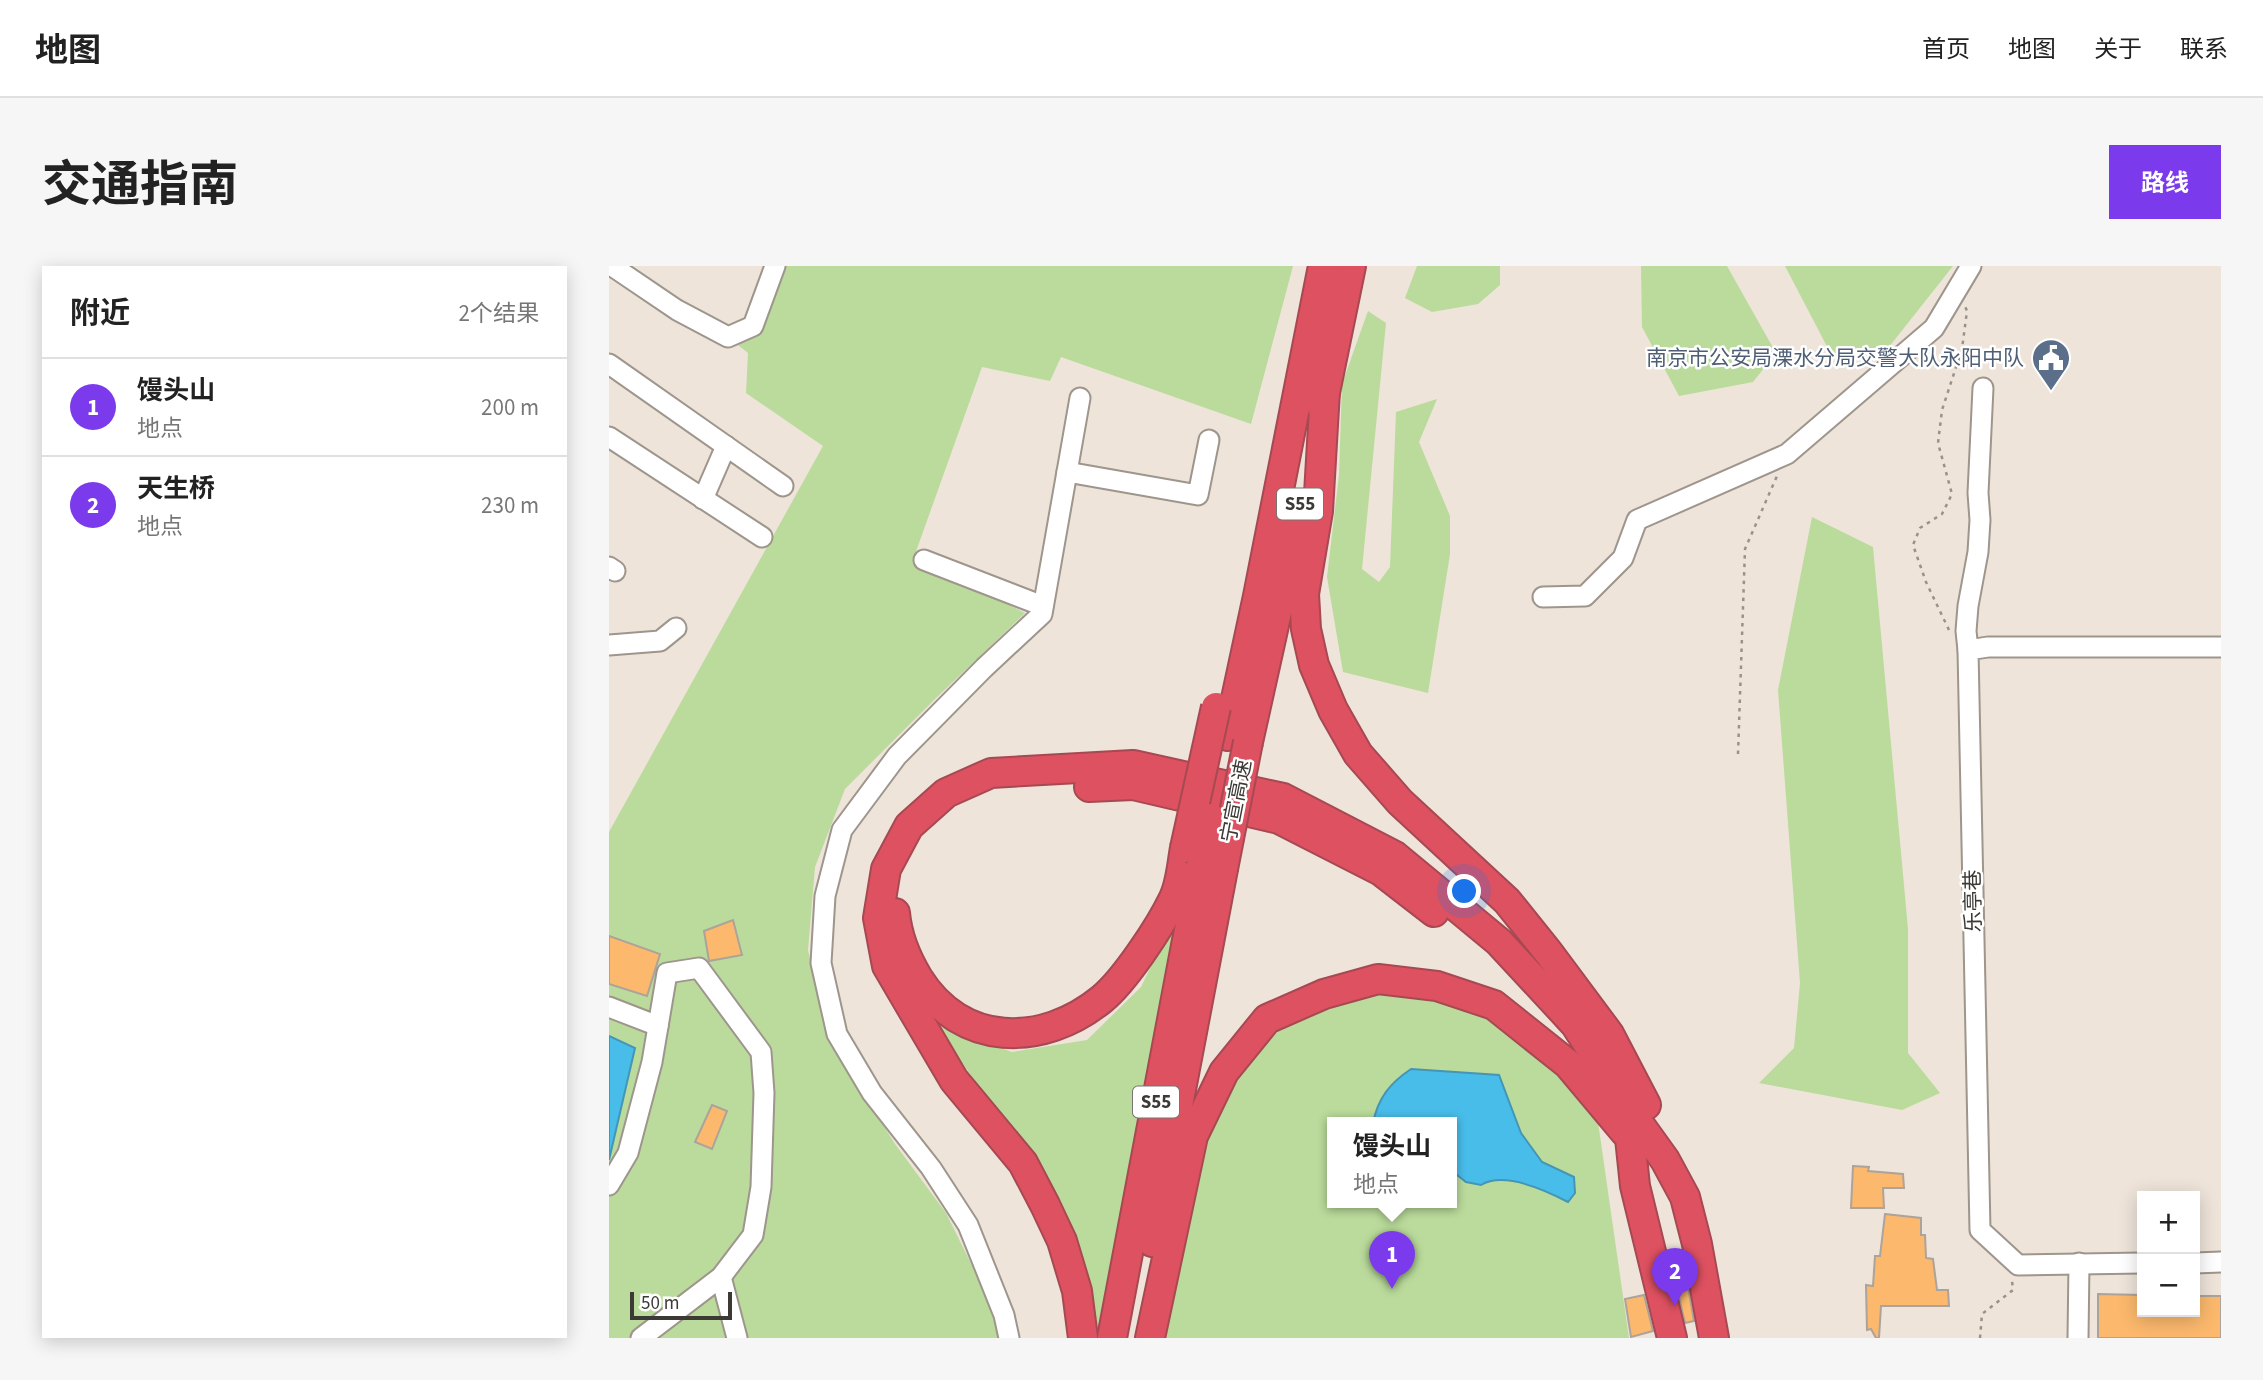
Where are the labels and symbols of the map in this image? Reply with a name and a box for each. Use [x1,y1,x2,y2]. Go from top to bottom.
public building icon: 南京市公安局溧水分局交警大队永阳中队 [2030,337,2072,392]
place label: 南京市公安局溧水分局交警大队永阳中队 [1646,343,2024,373]
road number: S55 [1277,488,1323,520]
street label: 宁宣高速 [1213,757,1259,845]
street label: 乐亭巷 [1957,869,1989,933]
your location [1447,874,1481,908]
road number: S55 [1133,1086,1179,1118]
pin: 1 [1369,1231,1415,1289]
pin: 2 [1652,1248,1698,1306]
scale bar [630,1289,731,1321]

